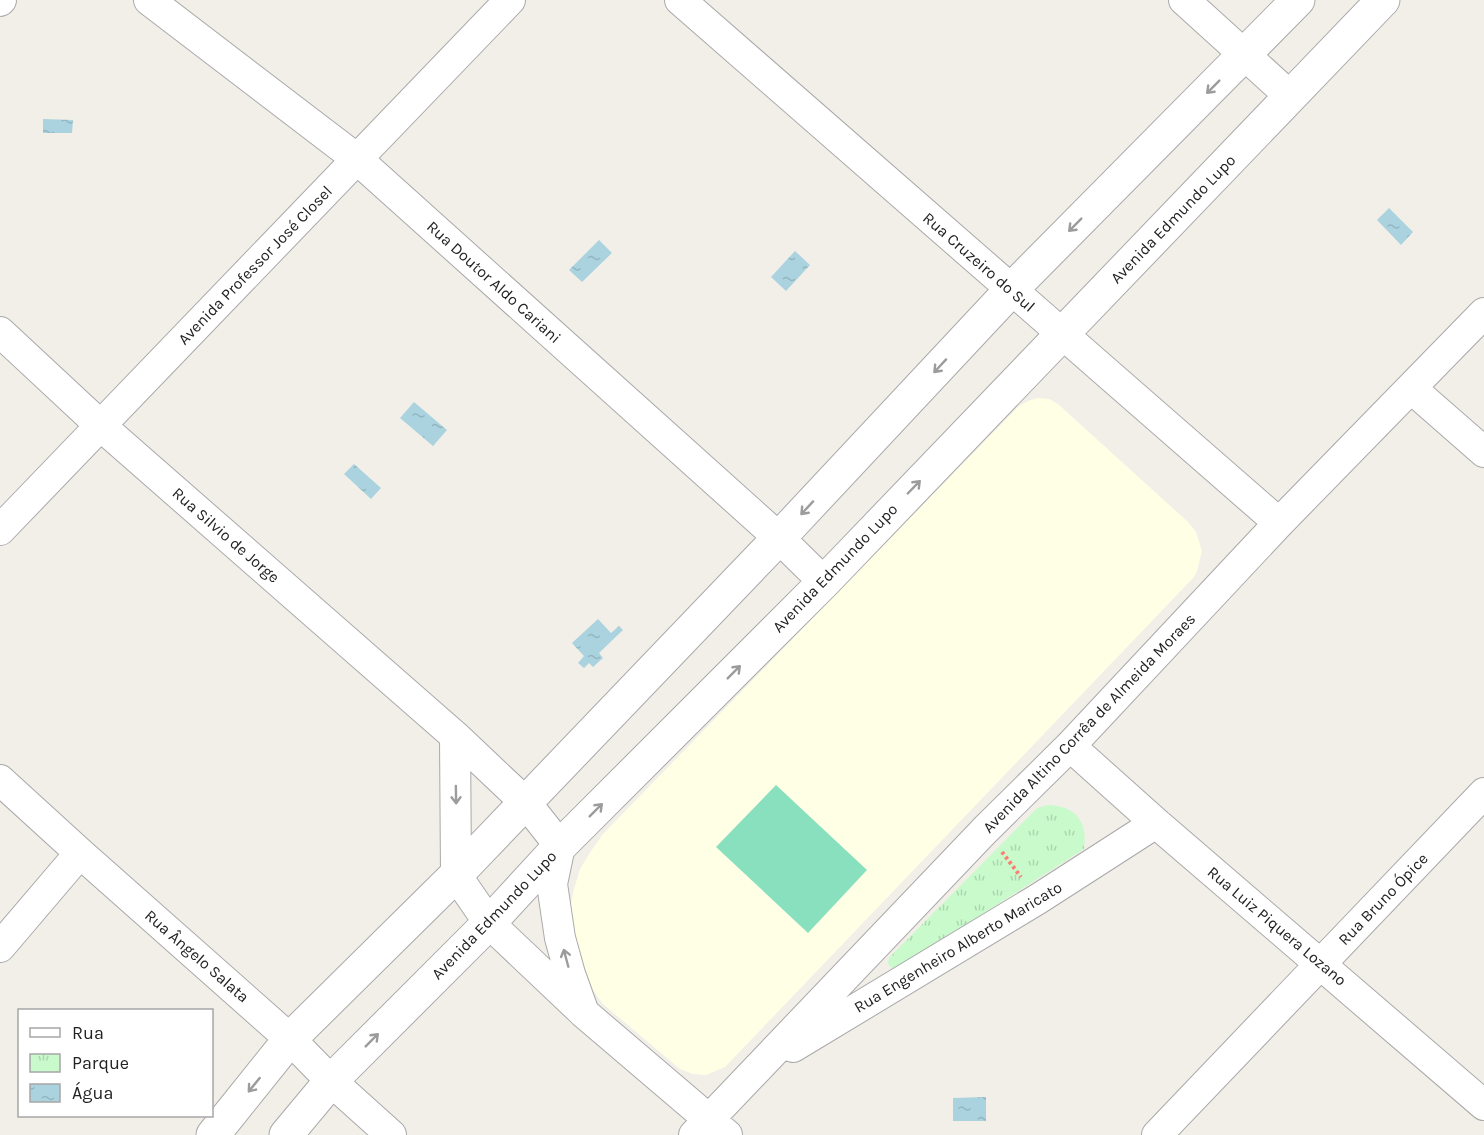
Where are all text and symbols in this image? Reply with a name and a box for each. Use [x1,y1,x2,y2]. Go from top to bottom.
one-way arrow [1205,79,1220,94]
street label: Avenida Edmundo Lupo [1107,151,1239,287]
street label: Avenida Professor José Closel [174,182,336,348]
street label: Rua Cruzeiro do Sul [919,208,1039,316]
street label: Rua Doutor Aldo Cariani [423,217,565,347]
one-way arrow [1068,218,1083,233]
one-way arrow [933,358,947,373]
one-way arrow [907,480,921,495]
street label: Rua Silvio de Jorge [169,483,283,587]
street label: Avenida Edmundo Lupo [769,500,901,636]
one-way arrow [800,501,814,516]
street label: Avenida Altino Corrêa de Almeida Moraes [979,609,1199,837]
one-way arrow [726,664,741,679]
one-way arrow [450,784,461,804]
one-way arrow [589,803,604,818]
street label: Avenida Edmundo Lupo [428,847,560,983]
street label: Rua Bruno Ópice [1334,849,1432,949]
street label: Rua Luiz Piquera Lozano [1204,862,1350,990]
street label: Rua Engenheiro Alberto Maricato [851,877,1065,1017]
street label: Rua Ângelo Salata [141,906,253,1006]
one-way arrow [559,949,571,968]
legend [18,1009,213,1117]
text: Rua [72,1022,104,1044]
one-way arrow [365,1032,379,1047]
text: Parque [72,1052,129,1074]
one-way arrow [247,1076,260,1092]
text: Água [72,1081,113,1104]

